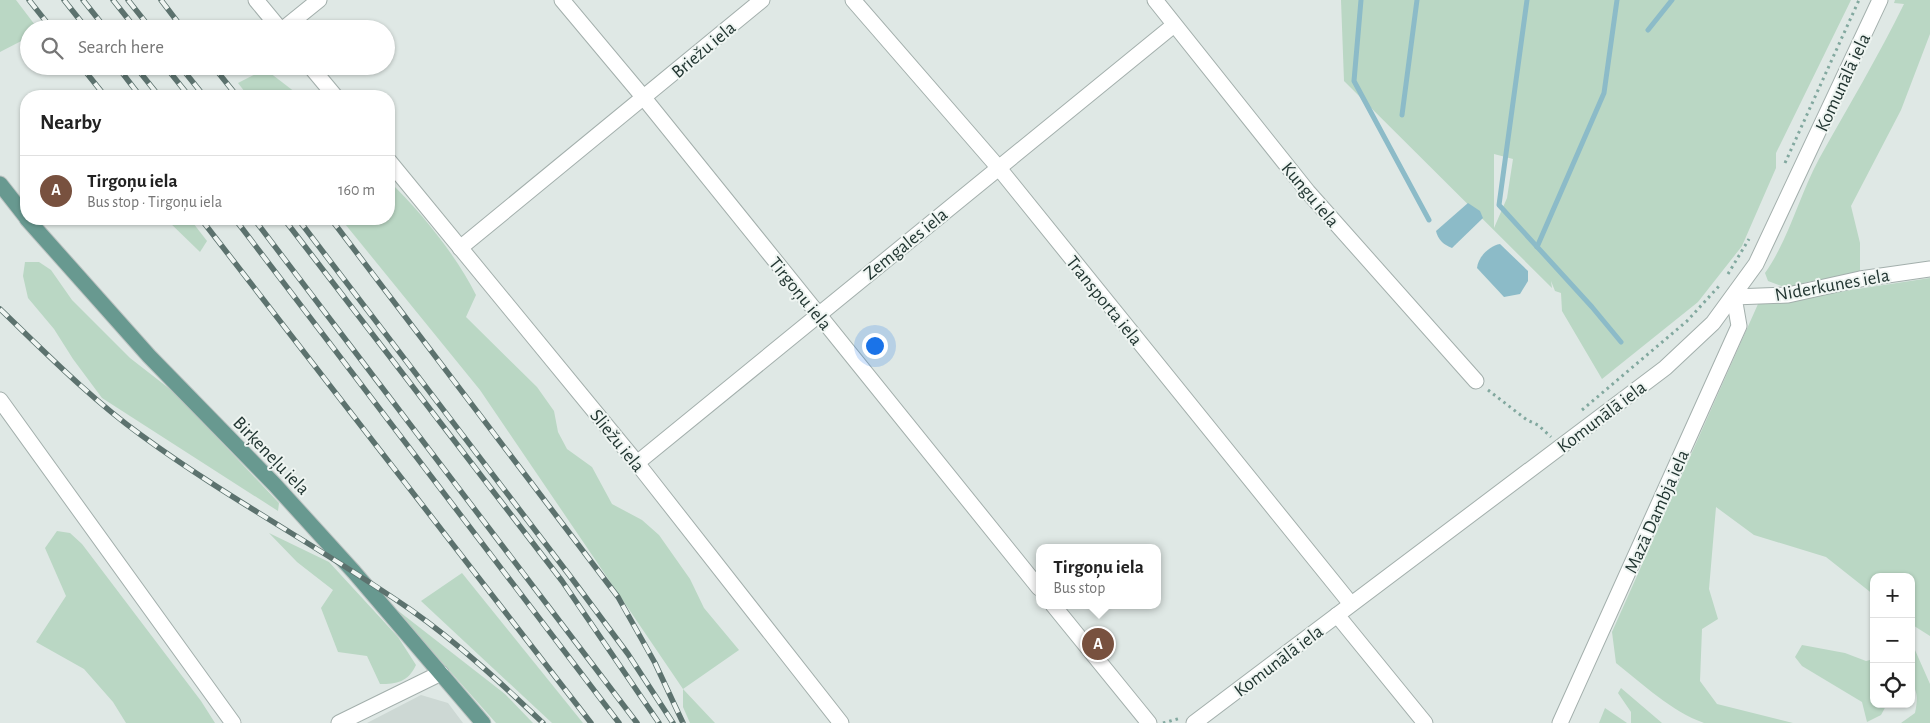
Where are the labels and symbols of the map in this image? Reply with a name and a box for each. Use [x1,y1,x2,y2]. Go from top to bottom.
street label: Briežu iela [668,18,740,82]
street label: Komunālā iela [1812,30,1874,135]
street label: Kungu iela [1277,159,1342,231]
street label: Zemgales iela [860,205,952,284]
street label: Transporta iela [1062,253,1146,350]
street label: Tirgoņu iela [764,254,835,335]
street label: Niderkunes iela [1773,266,1891,305]
your location [862,333,888,359]
street label: Komunālā iela [1554,378,1650,457]
street label: Sliežu iela [586,406,648,476]
street label: Birķeneļu iela [228,413,313,500]
street label: Mazā Dambja iela [1622,447,1693,576]
street label: Komunālā iela [1231,622,1327,701]
pin: A [1082,625,1114,663]

